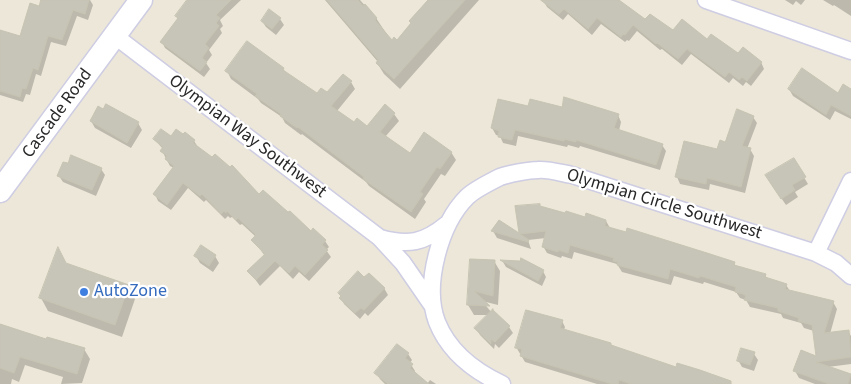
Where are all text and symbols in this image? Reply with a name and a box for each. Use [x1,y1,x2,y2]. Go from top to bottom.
street label: Cascade Road [18,65,98,163]
street label: Olympian Way Southwest [164,71,330,203]
street label: Olympian Circle Southwest [564,165,764,245]
place label: AutoZone [94,281,167,303]
marker: AutoZone [78,286,90,298]

